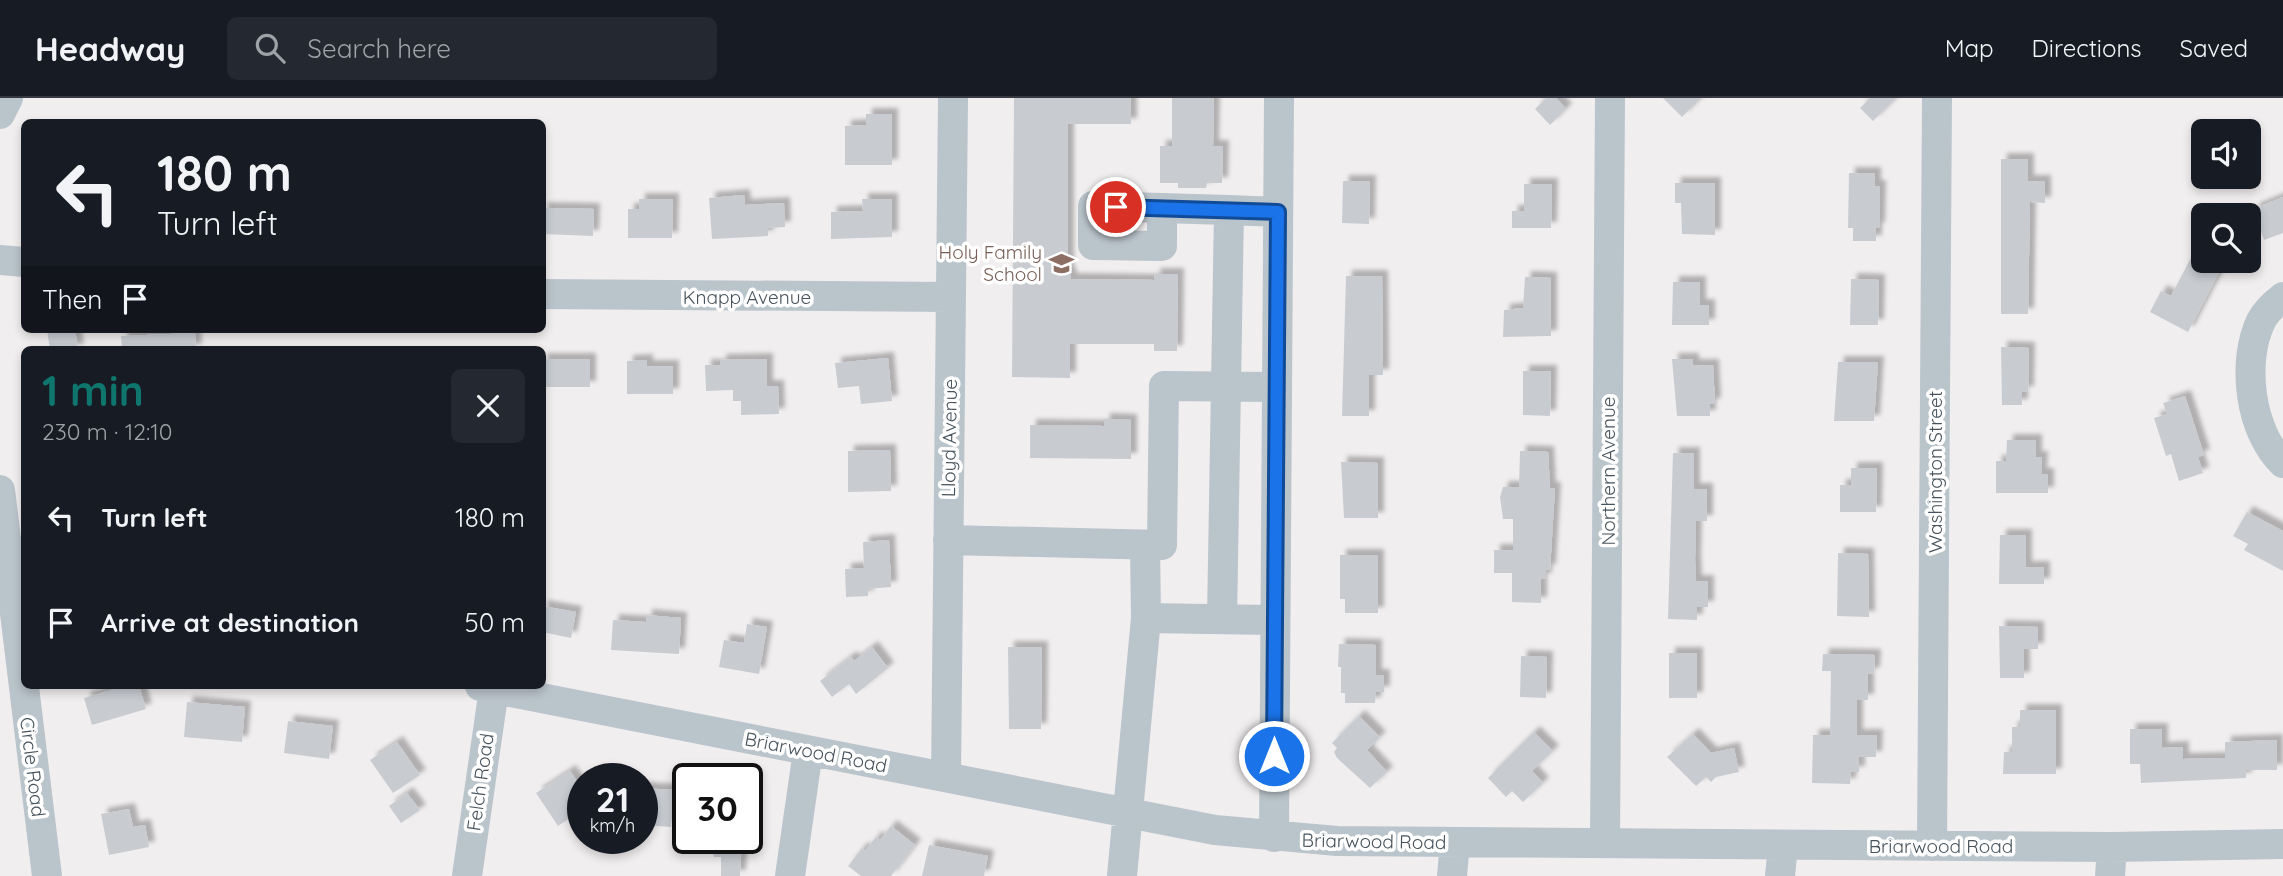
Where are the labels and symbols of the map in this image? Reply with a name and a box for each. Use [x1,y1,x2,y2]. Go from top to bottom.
pin [1086,177,1146,237]
place label: Holy Family School [939,240,1042,286]
school or university icon: Holy Family School [1048,249,1076,277]
street label: Knapp Avenue [683,285,811,309]
street label: Lloyd Avenue [936,379,962,497]
street label: Washington Street [1923,391,1947,553]
street label: Northern Avenue [1596,396,1620,546]
street label: Circle Road [15,716,51,818]
position arrow [1237,719,1311,793]
street label: Briarwood Road [743,726,889,778]
street label: Felch Road [461,732,499,832]
speed limit sign: 30 [672,763,763,854]
street label: Briarwood Road [1301,828,1447,854]
street label: Briarwood Road [1869,834,2013,858]

